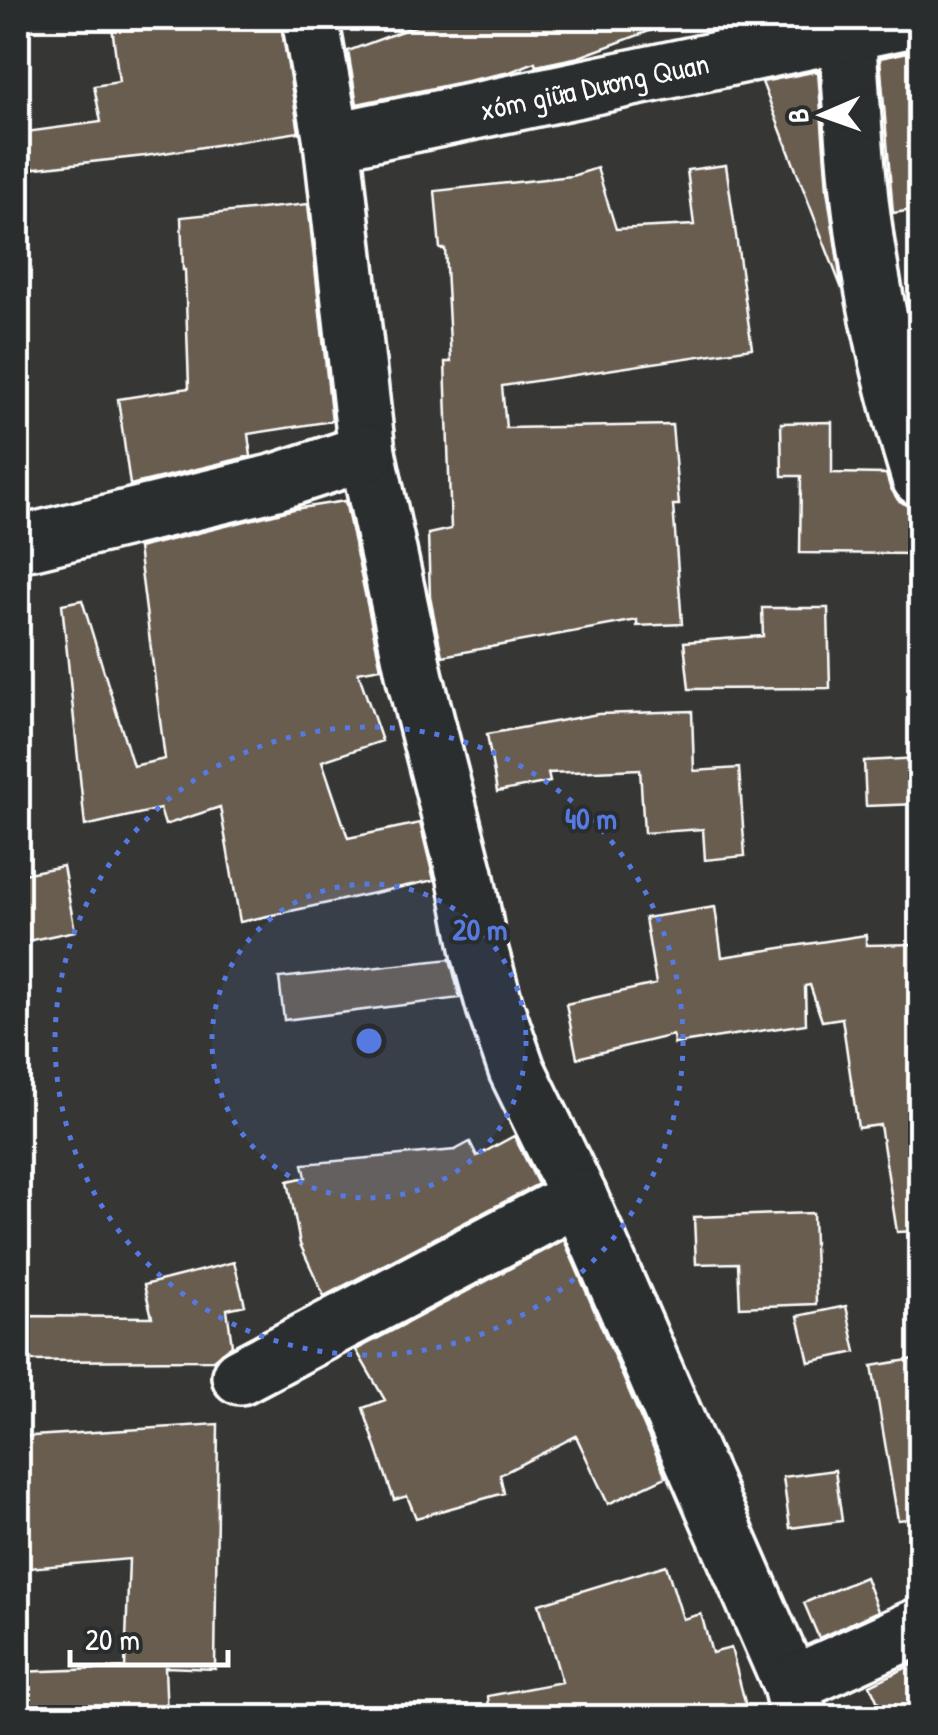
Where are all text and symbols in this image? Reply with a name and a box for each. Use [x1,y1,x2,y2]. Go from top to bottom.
street label: xóm giữa Dương Quan [476,42,712,129]
north arrow [773,65,873,165]
text: B [779,108,817,124]
text: 40 m [565,798,617,838]
text: 20 m [453,909,507,949]
centre of rings [351,1023,387,1059]
scale bar [70,1605,228,1667]
text: 20 m [85,1619,140,1659]

